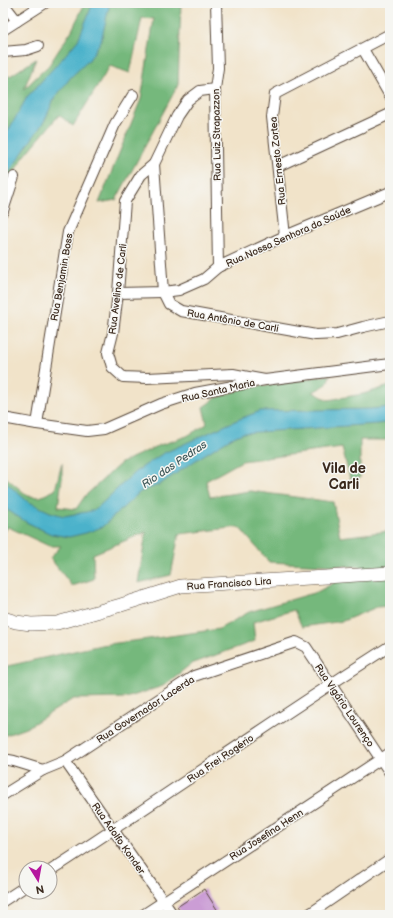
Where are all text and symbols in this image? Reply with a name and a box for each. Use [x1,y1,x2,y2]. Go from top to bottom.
street label: Rua Luiz Strapazzon [210,88,224,181]
street label: Rua Ernesto Zortea [267,116,289,206]
street label: Rua Nossa Senhora da Saúde [224,204,353,270]
street label: Rua Benjamin Boss [48,232,76,322]
street label: Rua Avelino de Carli [106,243,130,335]
street label: Rua Antônio de Carli [186,307,280,335]
street label: Rua Santa Maria [180,377,257,405]
water label: Rio das Pedras [139,438,210,491]
district label: Vila de Carli [322,460,366,493]
street label: Rua Francisco Lira [186,575,272,593]
street label: Rua Vigário Lourenço [312,662,377,750]
street label: Rua Governador Lacerda [94,673,197,746]
street label: Rua Frei Rogério [185,732,256,786]
street label: Rua Adolfo Konder [89,800,148,877]
street label: Rua Josefina Henn [227,806,306,863]
north arrow [18,860,58,900]
text: N [35,882,45,896]

